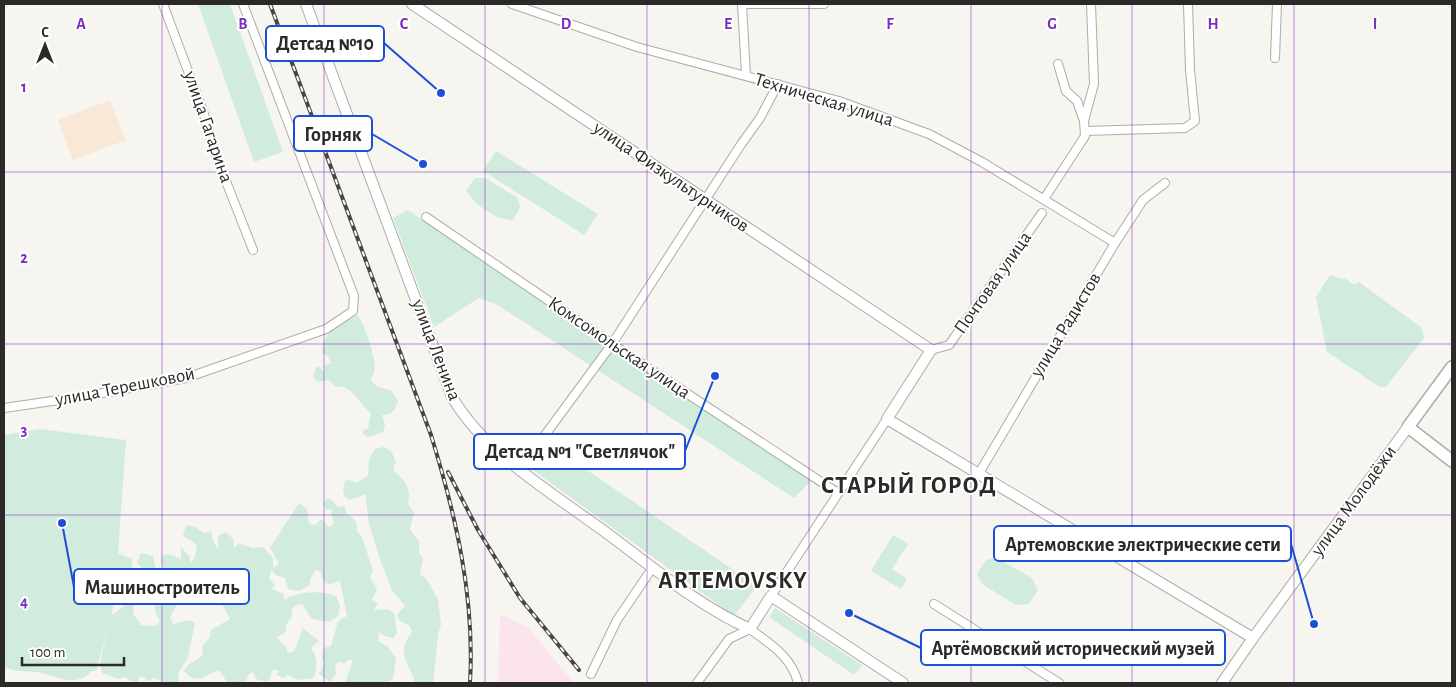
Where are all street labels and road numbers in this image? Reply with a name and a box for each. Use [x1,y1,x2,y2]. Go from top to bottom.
street label: улица Гагарина [180,68,236,186]
street label: Техническая улица [752,70,896,130]
street label: улица Физкультурников [589,117,752,236]
street label: Почтовая улица [951,228,1035,338]
street label: улица Радистов [1027,269,1105,381]
street label: Комсомольская улица [544,293,694,403]
street label: улица Ленина [408,296,464,404]
street label: улица Терешковой [53,364,196,410]
street label: улица Молодёжи [1307,442,1400,560]

